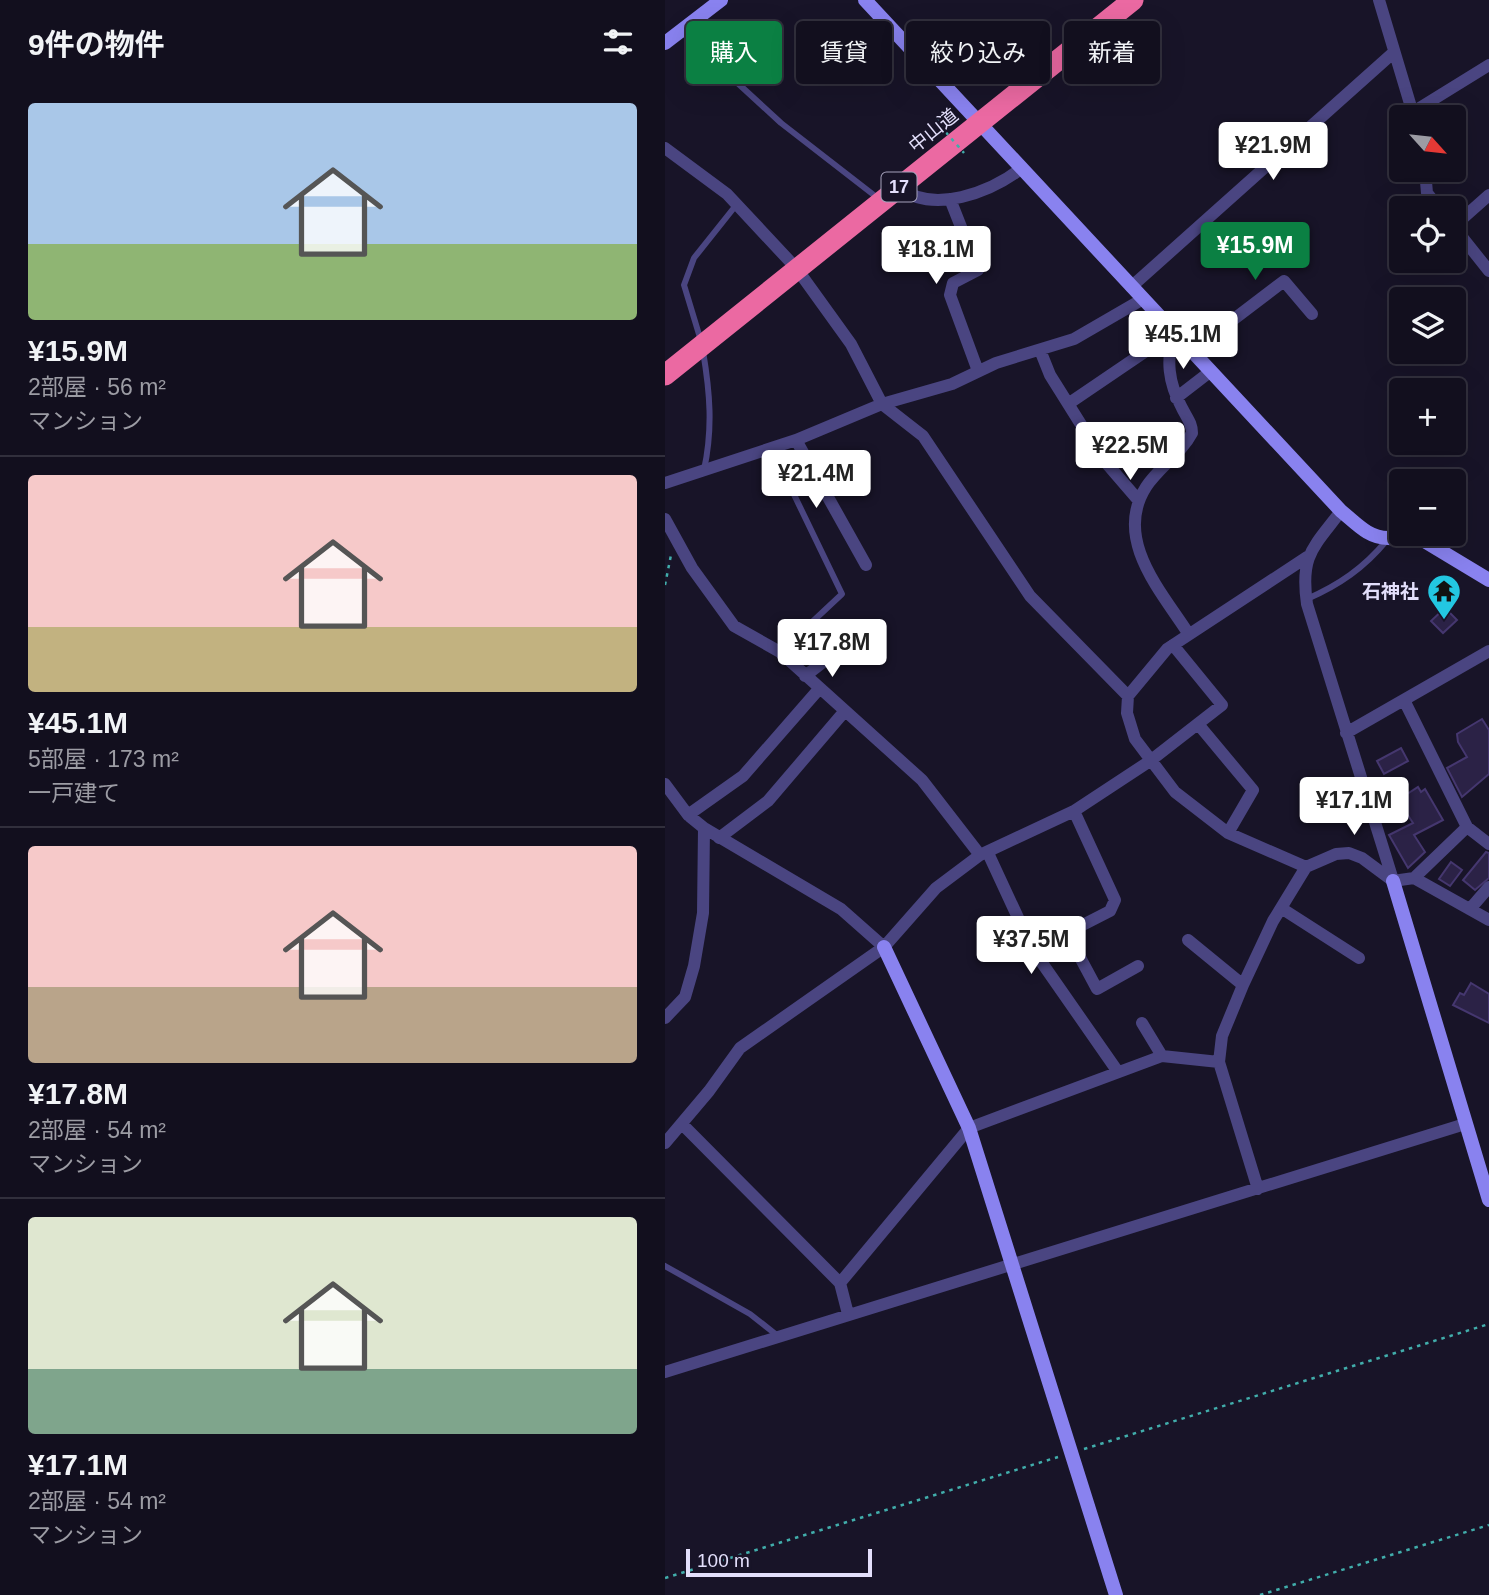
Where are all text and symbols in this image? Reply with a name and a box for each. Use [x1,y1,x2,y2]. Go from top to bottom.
chip: 購入 [686,21,782,84]
chip: 賃貸 [796,21,892,84]
chip: 絞り込み [906,21,1050,84]
chip: 新着 [1064,21,1160,84]
icon: filters [599,23,637,61]
text: 9件の物件 [28,28,165,61]
street label: 中山道 [905,104,962,156]
north arrow [1389,105,1467,182]
map controls [1389,105,1466,546]
pin: ¥21.9M [1216,122,1330,182]
text: ¥21.9M [1235,132,1311,158]
icon: home [270,149,396,275]
road number: 17 [881,172,917,202]
button: locate [1389,196,1466,273]
pin: ¥15.9M [1198,222,1312,282]
pin: ¥18.1M [879,226,993,286]
text: ¥15.9M [1217,232,1293,258]
text: ¥18.1M [898,236,974,262]
button: layers [1389,287,1466,364]
pin: ¥45.1M [1126,312,1240,371]
text: ¥45.1M [1145,321,1221,347]
text: ¥15.9M [28,334,128,367]
text: 2部屋 · 56 m² [28,374,166,400]
button: + [1389,378,1466,455]
text: マンション [28,408,143,434]
pin: ¥22.5M [1073,422,1187,482]
text: ¥22.5M [1092,432,1168,458]
pin: ¥21.4M [759,450,873,510]
text: ¥21.4M [778,460,854,486]
button: − [1389,469,1466,546]
icon: home [270,521,396,647]
temple icon: 石神社 [1425,572,1463,621]
place label: 石神社 [1362,581,1419,602]
pin: ¥17.8M [775,620,889,679]
text: ¥17.8M [794,629,870,655]
text: ¥45.1M [28,706,128,739]
text: 5部屋 · 173 m² [28,746,179,772]
pin: ¥17.1M [1297,778,1411,837]
text: 一戸建て [28,780,120,806]
text: ¥17.1M [1316,787,1392,813]
icon: home [270,892,396,1018]
pin: ¥37.5M [974,916,1088,976]
text: ¥37.5M [993,926,1069,952]
text: ¥17.8M [28,1077,128,1110]
text: 2部屋 · 54 m² [28,1117,166,1143]
text: マンション [28,1151,143,1177]
icon: home [270,1263,396,1389]
text: ¥17.1M [28,1448,128,1481]
text: 2部屋 · 54 m² [28,1488,166,1514]
text: マンション [28,1522,143,1548]
scale bar [686,1546,871,1578]
text: 100 m [697,1550,750,1571]

